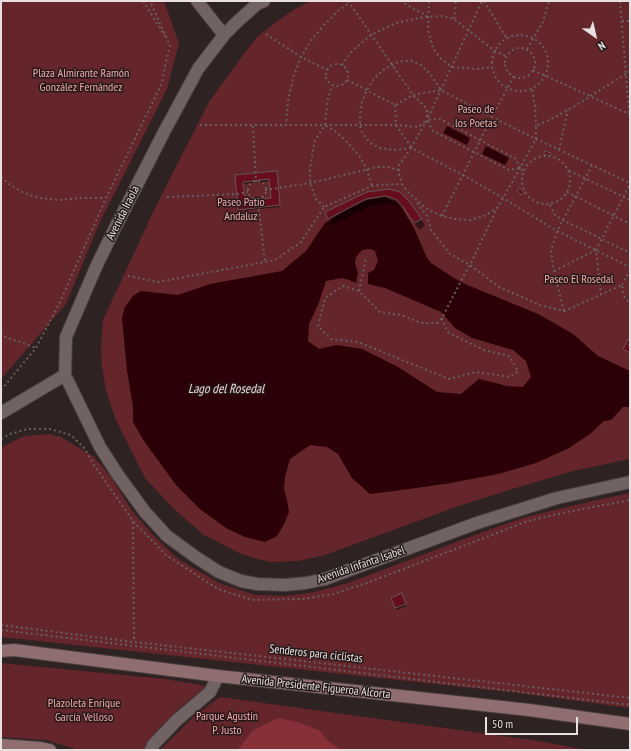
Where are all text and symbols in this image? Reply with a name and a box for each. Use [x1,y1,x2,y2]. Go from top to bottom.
north arrow [575,16,615,56]
text: N [595,38,608,53]
park label: Plaza Almirante Ramón González Fernández [33,67,129,95]
park label: Paseo de los Poetas [455,103,497,131]
street label: Avenida Iraola [103,183,143,243]
park label: Paseo Patio Andaluz [217,196,265,224]
park label: Paseo El Rosedal [544,273,614,287]
water label: Lago del Rosedal [188,381,264,397]
street label: Avenida Infanta Isabel [315,543,407,587]
street label: Senderos para ciclistas [269,642,363,666]
street label: Avenida Presidente Figueroa Alcorta [241,672,391,702]
park label: Plazoleta Enrique García Velloso [48,697,120,725]
scale bar [487,709,580,735]
park label: Parque Agustin P. Justo [196,710,258,738]
text: 50 m [492,716,513,731]

